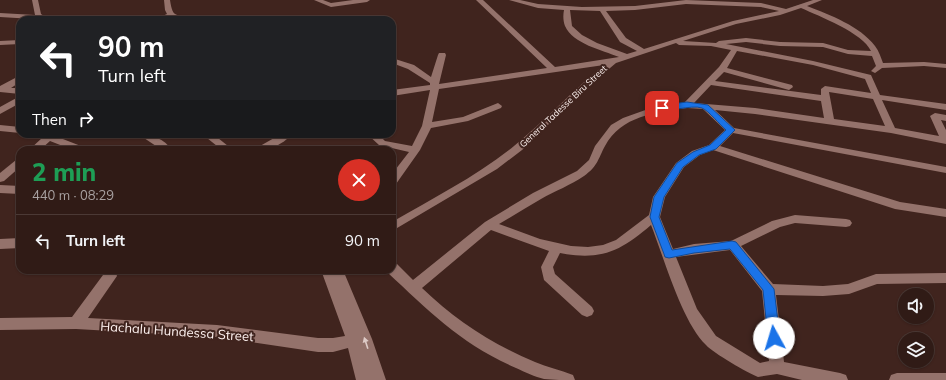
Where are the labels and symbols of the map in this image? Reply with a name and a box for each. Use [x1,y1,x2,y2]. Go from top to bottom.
street label: General Tadesse Biru Street [517,63,609,149]
pin [645,91,679,125]
position arrow [753,317,795,359]
street label: Hachalu Hundessa Street [100,318,255,344]
one-way arrow [363,336,369,348]

